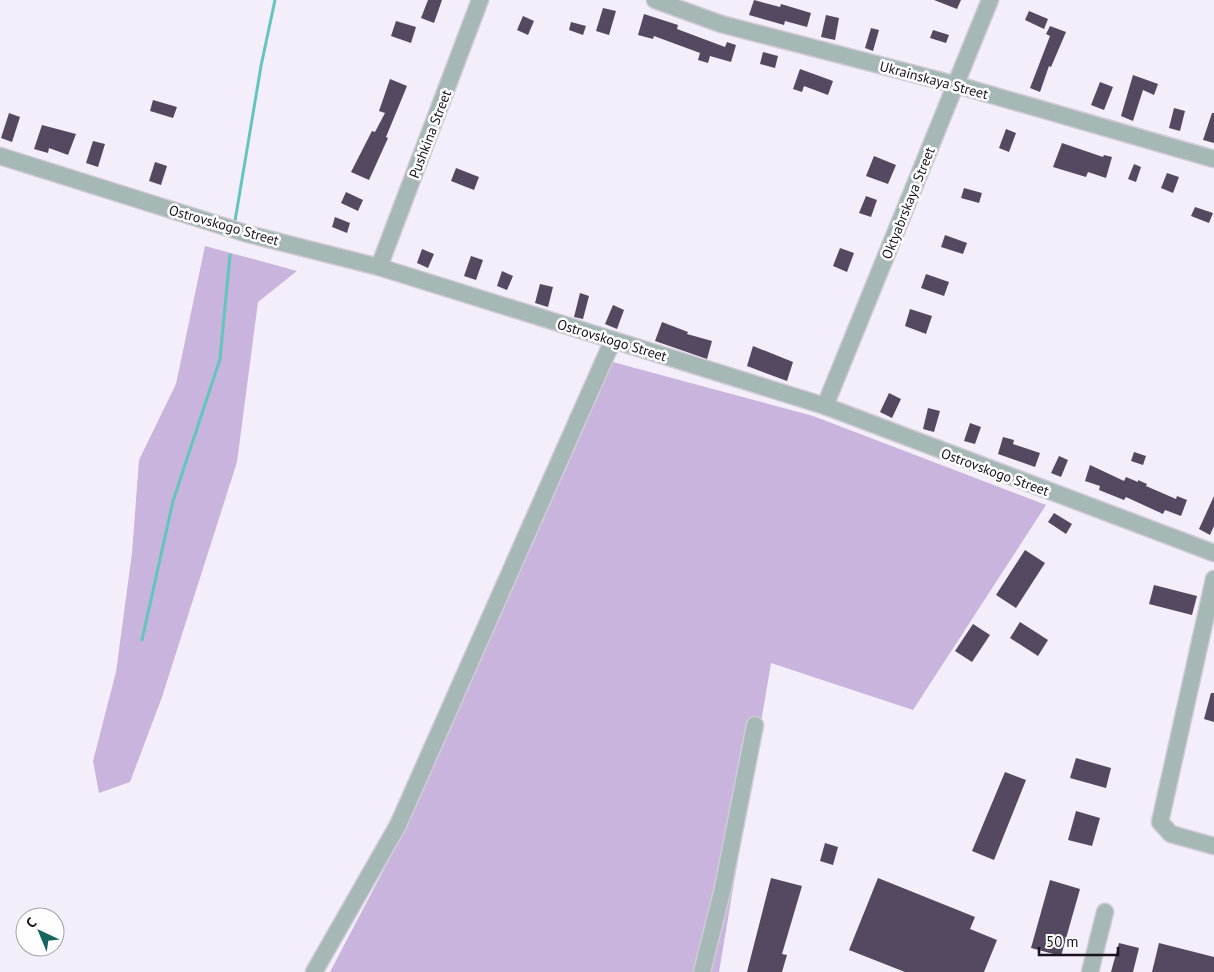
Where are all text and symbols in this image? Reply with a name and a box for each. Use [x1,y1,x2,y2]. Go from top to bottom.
street label: Ukrainskaya Street [878,57,990,103]
street label: Pushkina Street [405,87,455,181]
street label: Oktyabrskaya Street [877,144,939,262]
street label: Ostrovskogo Street [167,201,281,249]
street label: Ostrovskogo Street [555,315,669,365]
street label: Ostrovskogo Street [939,444,1052,500]
north arrow [15,907,65,957]
text: С [22,913,40,932]
scale bar [1039,924,1118,956]
text: 50 m [1046,932,1079,951]

